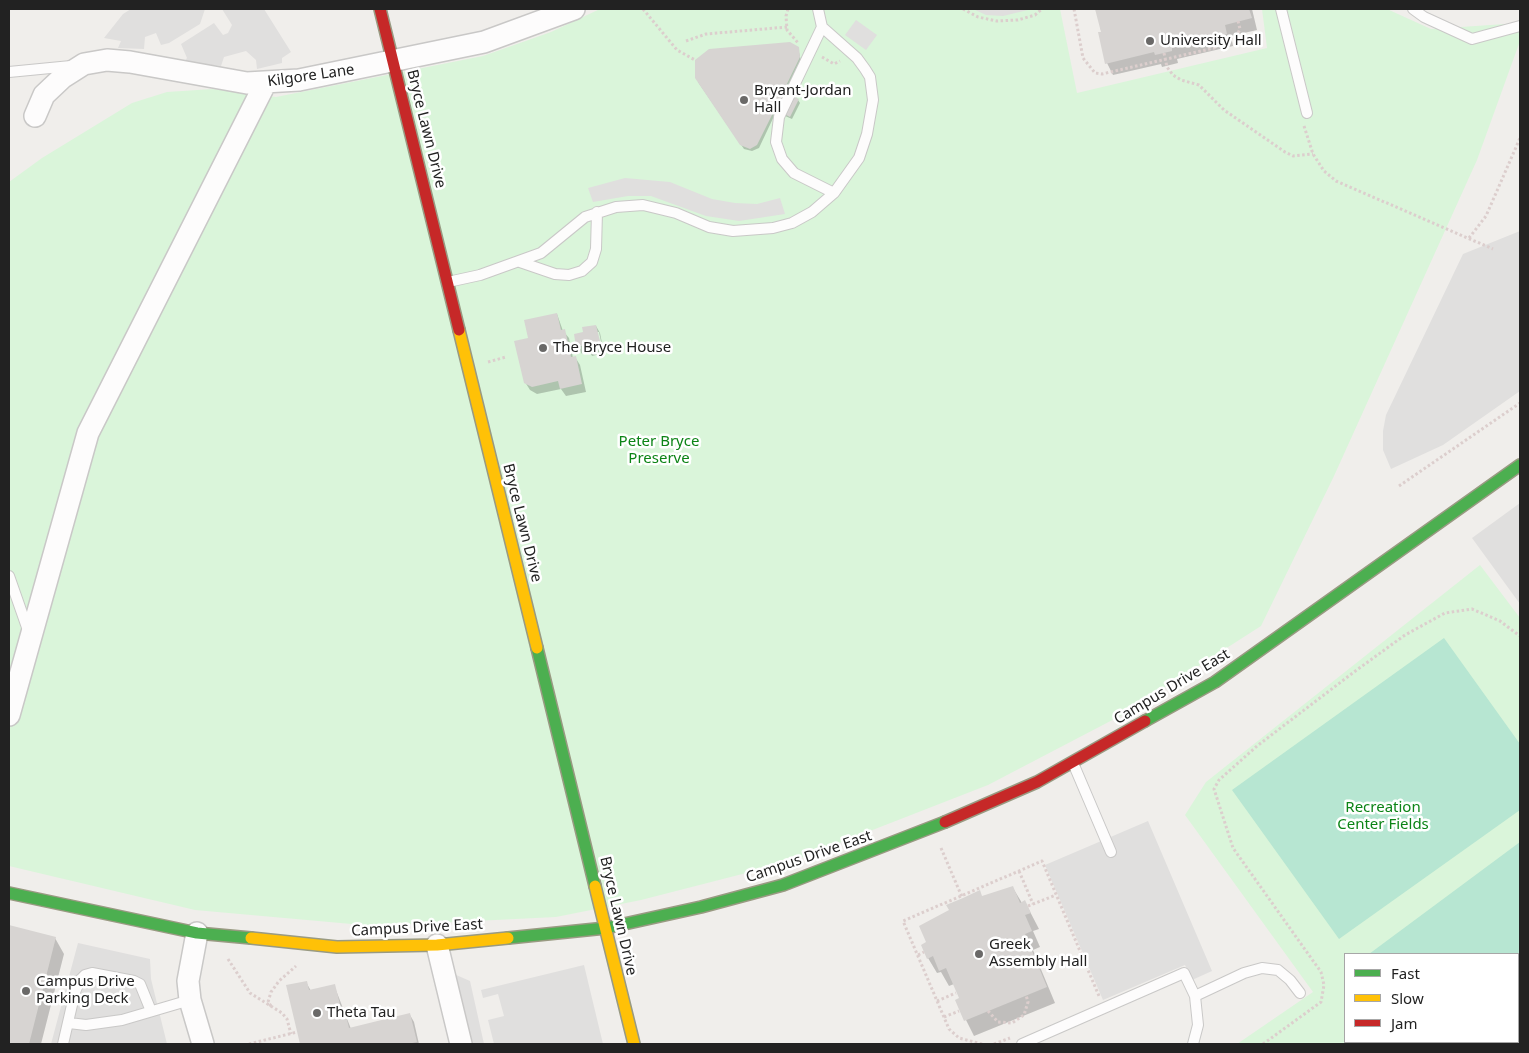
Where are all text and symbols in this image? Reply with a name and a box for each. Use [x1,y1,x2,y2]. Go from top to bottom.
place label: University Hall [1160,32,1262,50]
marker: University Hall [1144,35,1156,47]
street label: Kilgore Lane [266,61,356,91]
street label: Bryce Lawn Drive [403,68,449,190]
place label: Bryant-Jordan Hall [754,82,851,117]
marker: Bryant-Jordan Hall [738,94,750,106]
place label: The Bryce House [553,339,671,357]
marker: The Bryce House [537,342,549,354]
park label: Peter Bryce Preserve [619,433,699,468]
street label: Bryce Lawn Drive [499,462,545,584]
street label: Campus Drive East [1111,645,1233,729]
park label: Recreation Center Fields [1337,799,1429,834]
street label: Campus Drive East [744,827,874,887]
street label: Bryce Lawn Drive [596,855,640,977]
street label: Campus Drive East [351,916,483,940]
place label: Greek Assembly Hall [989,936,1087,971]
marker: Greek Assembly Hall [973,948,985,960]
legend [1344,953,1519,1043]
text: Fast [1391,963,1420,983]
place label: Campus Drive Parking Deck [36,973,135,1008]
marker: Campus Drive Parking Deck [20,985,32,997]
text: Slow [1391,988,1424,1008]
place label: Theta Tau [327,1004,396,1022]
marker: Theta Tau [311,1007,323,1019]
text: Jam [1391,1013,1418,1033]

